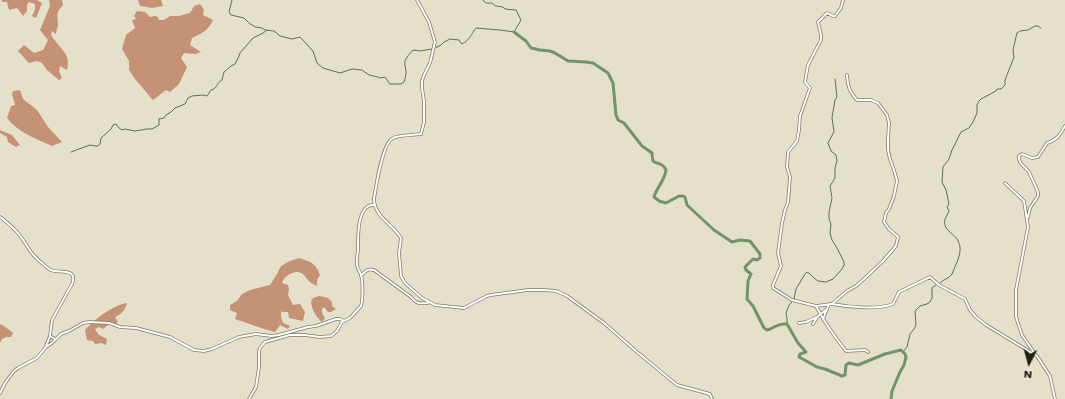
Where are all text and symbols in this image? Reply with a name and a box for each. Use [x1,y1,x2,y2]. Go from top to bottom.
north arrow [1009,343,1049,383]
text: N [1023,367,1033,383]

